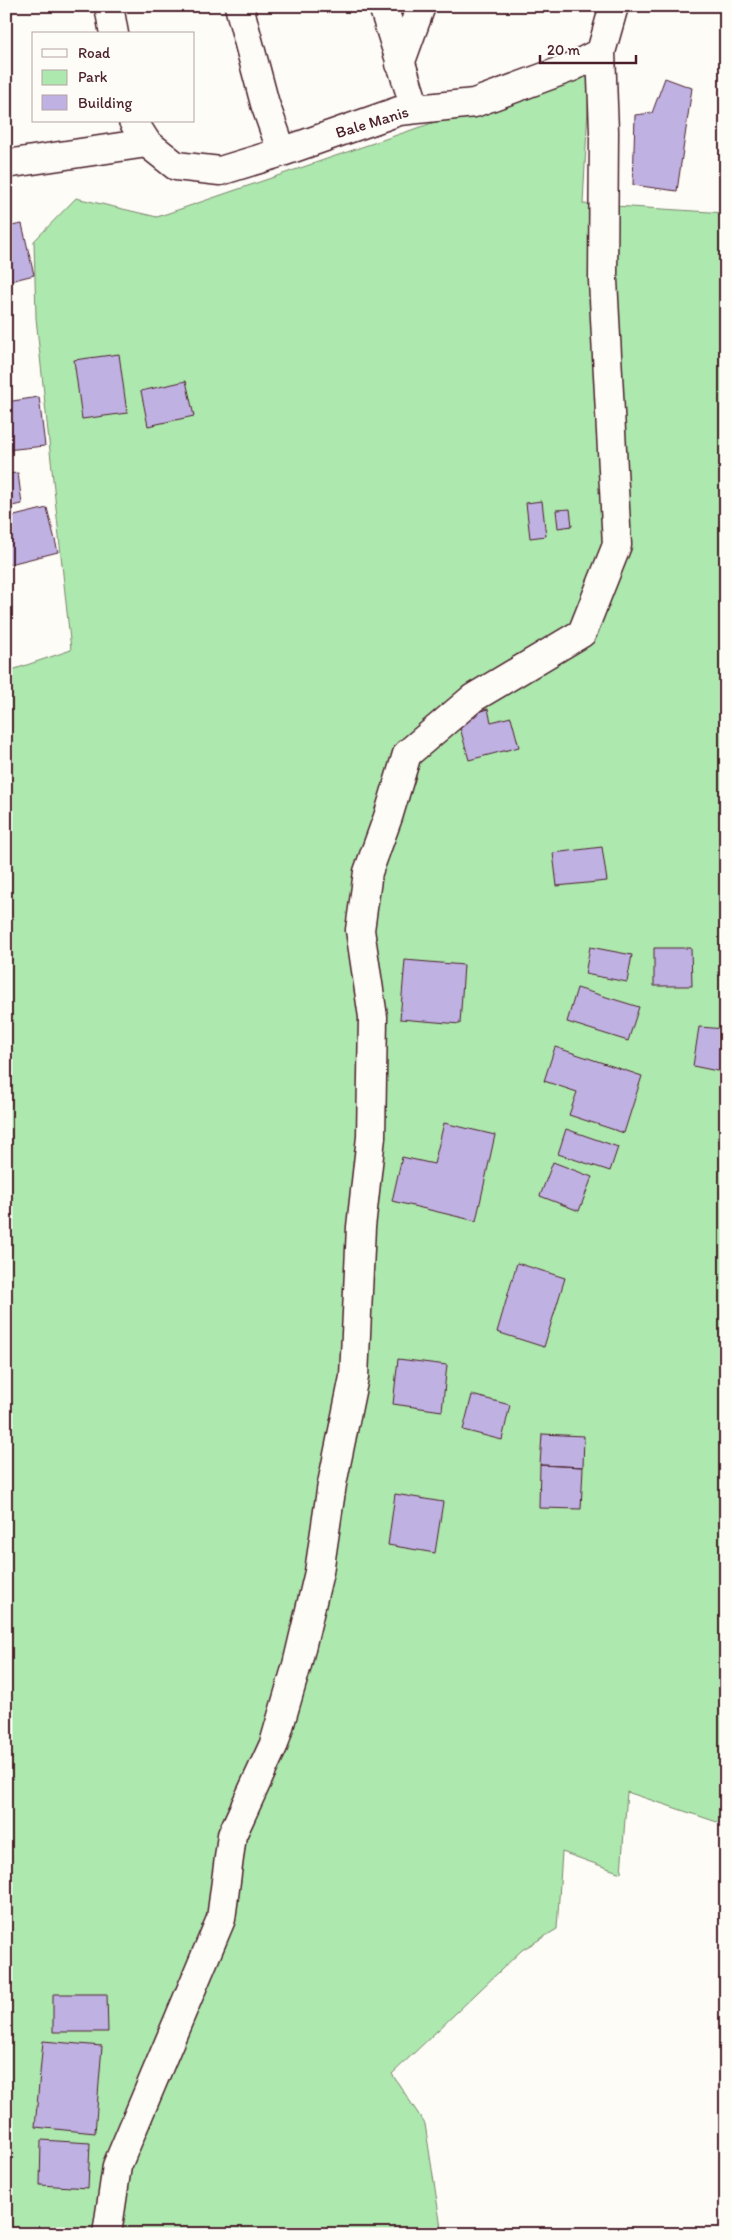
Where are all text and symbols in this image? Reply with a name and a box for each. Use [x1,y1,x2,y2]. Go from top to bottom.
legend [32,32,195,122]
scale bar [540,32,636,64]
text: 20 m [547,41,581,59]
text: Road [78,44,111,62]
text: Park [78,68,108,86]
text: Building [78,94,132,112]
street label: Bale Manis [333,102,411,142]

